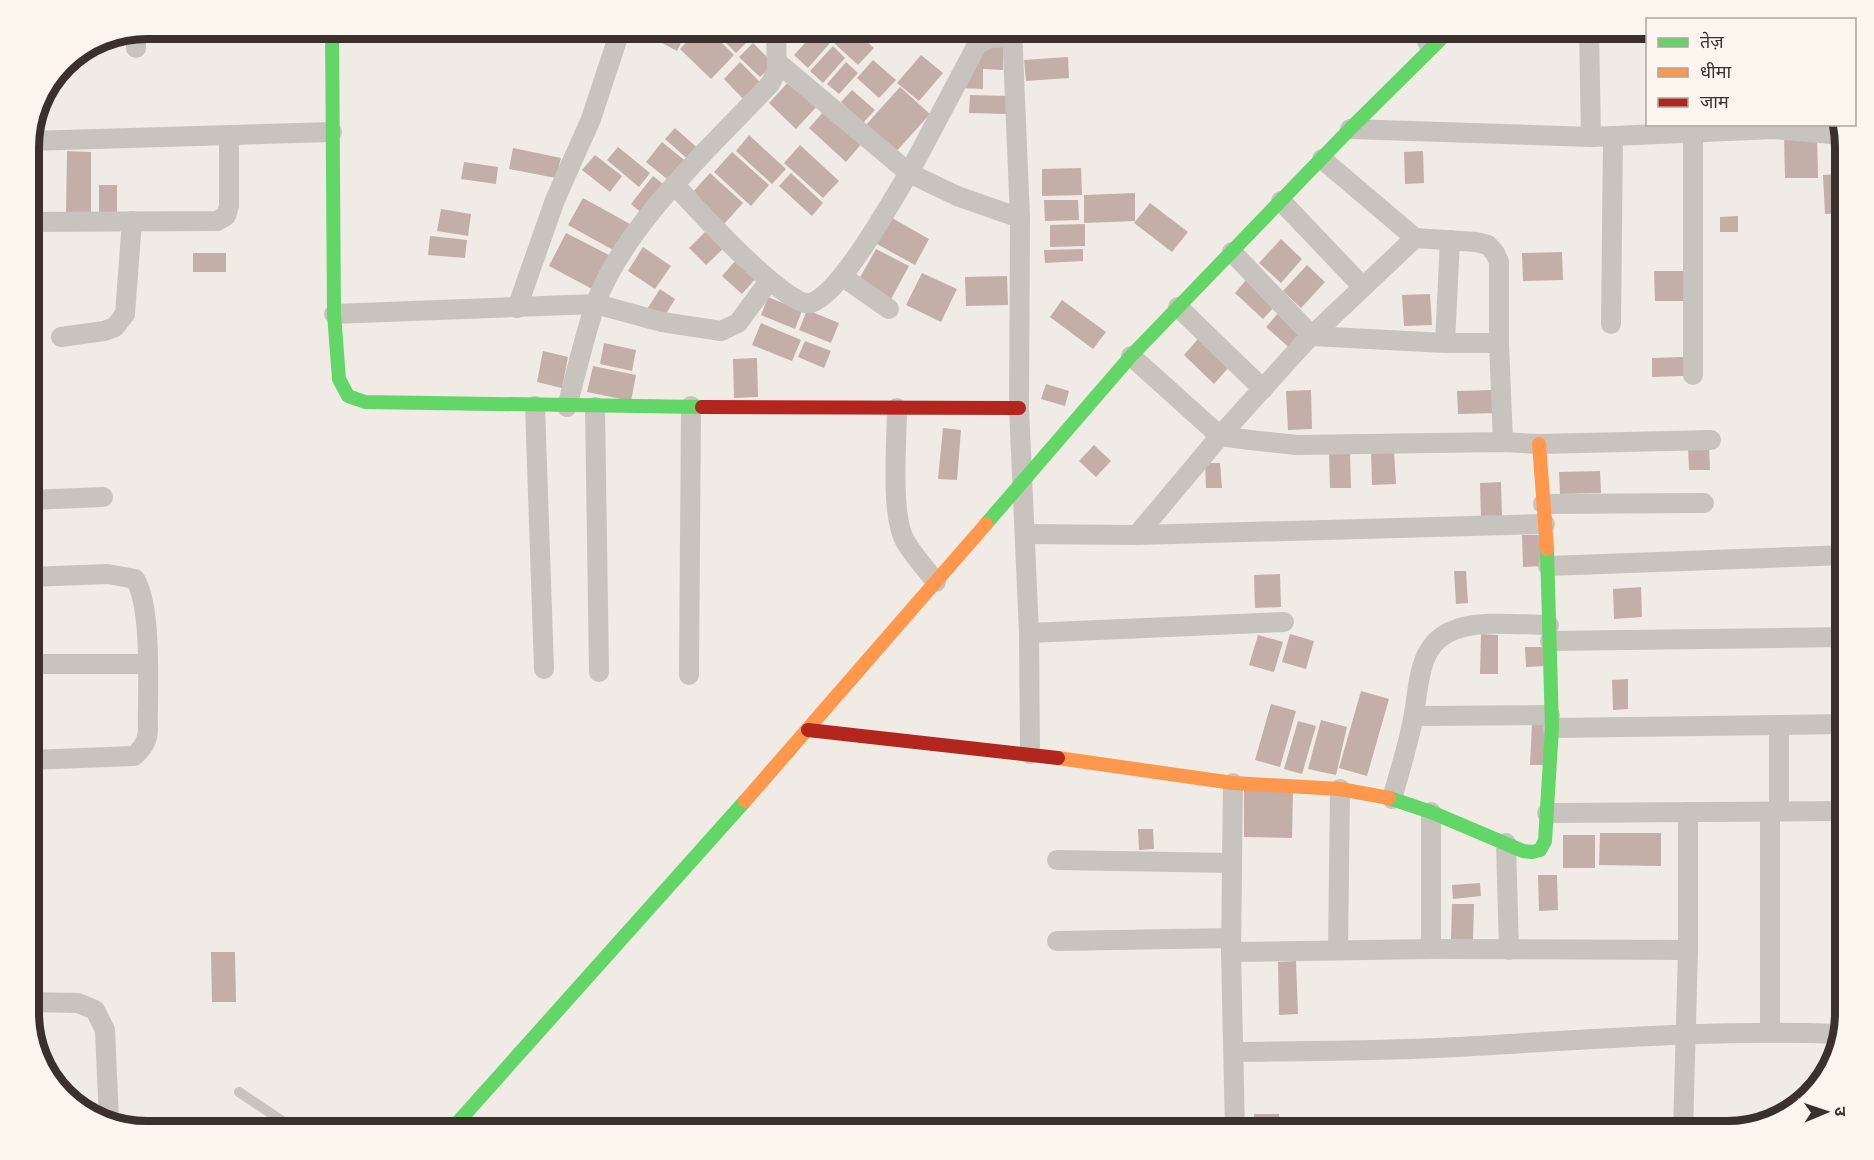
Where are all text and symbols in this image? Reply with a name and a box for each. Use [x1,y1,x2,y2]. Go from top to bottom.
legend [1646,18,1856,126]
text: तेज़ [1700,30,1724,53]
text: धीमा [1700,60,1731,83]
text: जाम [1700,90,1730,113]
north arrow [1796,1082,1856,1142]
text: उ [1831,1106,1851,1117]

